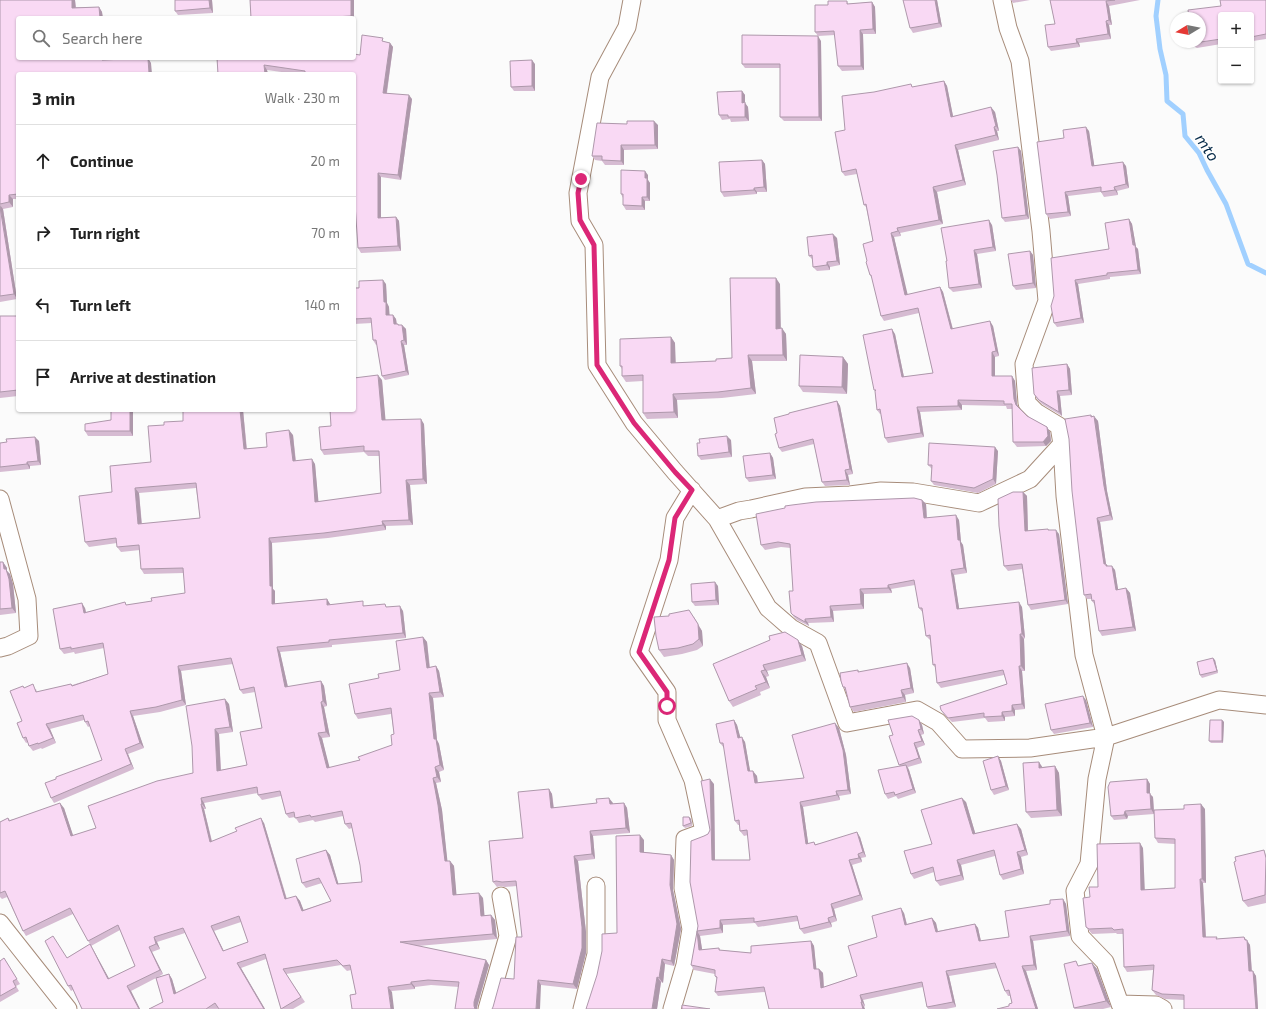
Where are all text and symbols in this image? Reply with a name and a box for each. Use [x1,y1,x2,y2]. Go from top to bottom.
north arrow [1170,12,1206,48]
map controls [1218,12,1254,84]
button: + [1218,12,1254,48]
search box [16,16,356,60]
icon: search [30,27,52,49]
text: Search here [62,29,143,47]
button: − [1218,48,1254,84]
text: 3 min [32,88,75,108]
text: Walk · 230 m [265,90,340,106]
water label: mto [1192,130,1224,164]
icon: ahead [32,150,54,172]
text: Continue [70,152,133,170]
text: 20 m [311,153,340,169]
route end [572,170,590,188]
icon: right [32,222,54,244]
text: Turn right [70,224,140,242]
text: 70 m [311,225,340,241]
icon: left [32,294,54,316]
text: Turn left [70,296,131,314]
text: 140 m [305,297,340,313]
icon: arrive [32,366,54,388]
text: Arrive at destination [70,368,216,386]
route start [658,697,676,715]

